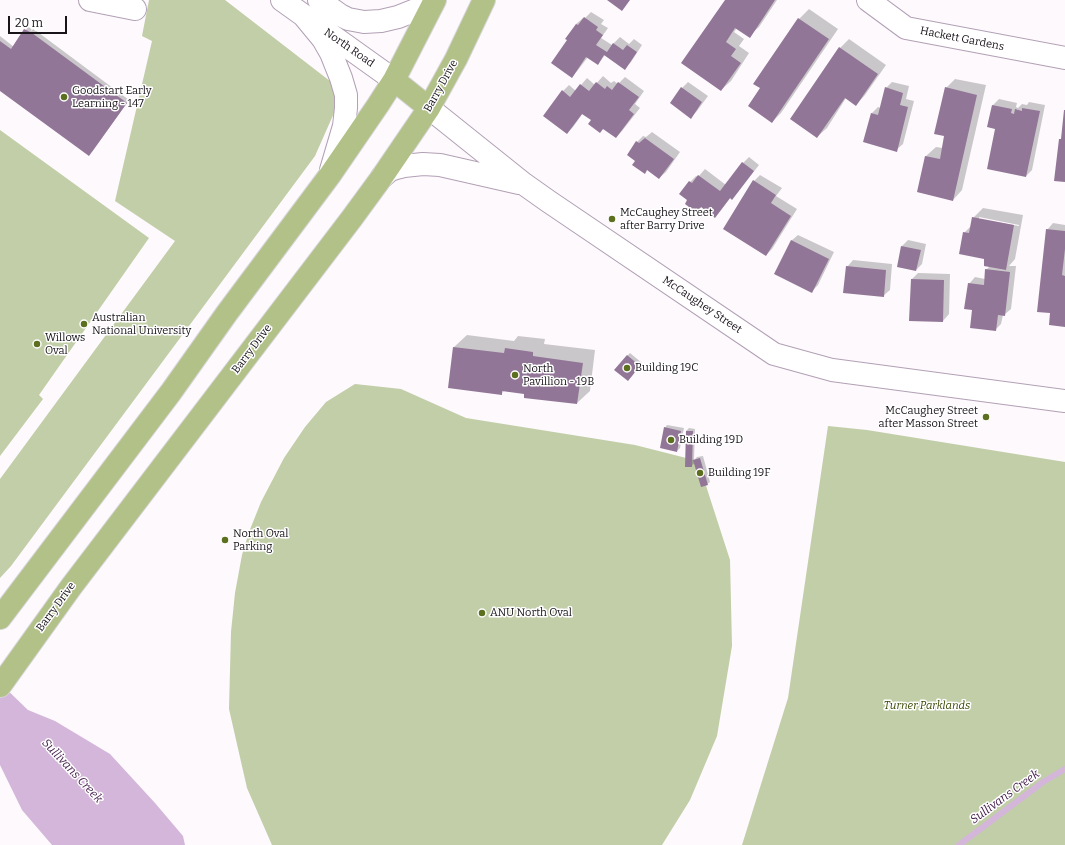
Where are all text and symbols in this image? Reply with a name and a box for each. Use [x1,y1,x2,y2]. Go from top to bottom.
scale bar [10,8,69,34]
text: 20 m [15,16,43,30]
street label: Hackett Gardens [919,24,1005,54]
street label: North Road [321,26,377,70]
street label: Barry Drive [421,58,461,114]
place label: Goodstart Early Learning - 147 [72,84,152,110]
marker: Goodstart Early Learning - 147 [59,92,69,102]
place label: McCaughey Street after Barry Drive [620,206,713,232]
marker: McCaughey Street after Barry Drive [607,214,617,224]
street label: McCaughey Street [660,274,744,336]
place label: Australian National University [92,311,191,337]
marker: Australian National University [79,319,89,329]
street label: Barry Drive [229,322,275,376]
place label: Willows Oval [45,331,85,357]
marker: Willows Oval [32,339,42,349]
place label: Building 19C [635,361,698,375]
place label: North Pavillion - 19B [523,362,594,388]
marker: Building 19C [622,363,632,373]
marker: North Pavillion - 19B [510,370,520,380]
place label: McCaughey Street after Masson Street [878,404,978,430]
marker: McCaughey Street after Masson Street [981,412,991,422]
place label: Building 19D [679,433,743,447]
marker: Building 19D [666,435,676,445]
place label: Building 19F [708,466,770,480]
marker: Building 19F [695,468,705,478]
place label: North Oval Parking [233,527,288,553]
marker: North Oval Parking [220,535,230,545]
street label: Barry Drive [34,580,78,634]
place label: ANU North Oval [490,606,572,620]
marker: ANU North Oval [477,608,487,618]
park label: Turner Parklands [884,699,970,713]
water label: Sullivans Creek [39,736,105,806]
water label: Sullivans Creek [967,767,1043,827]

